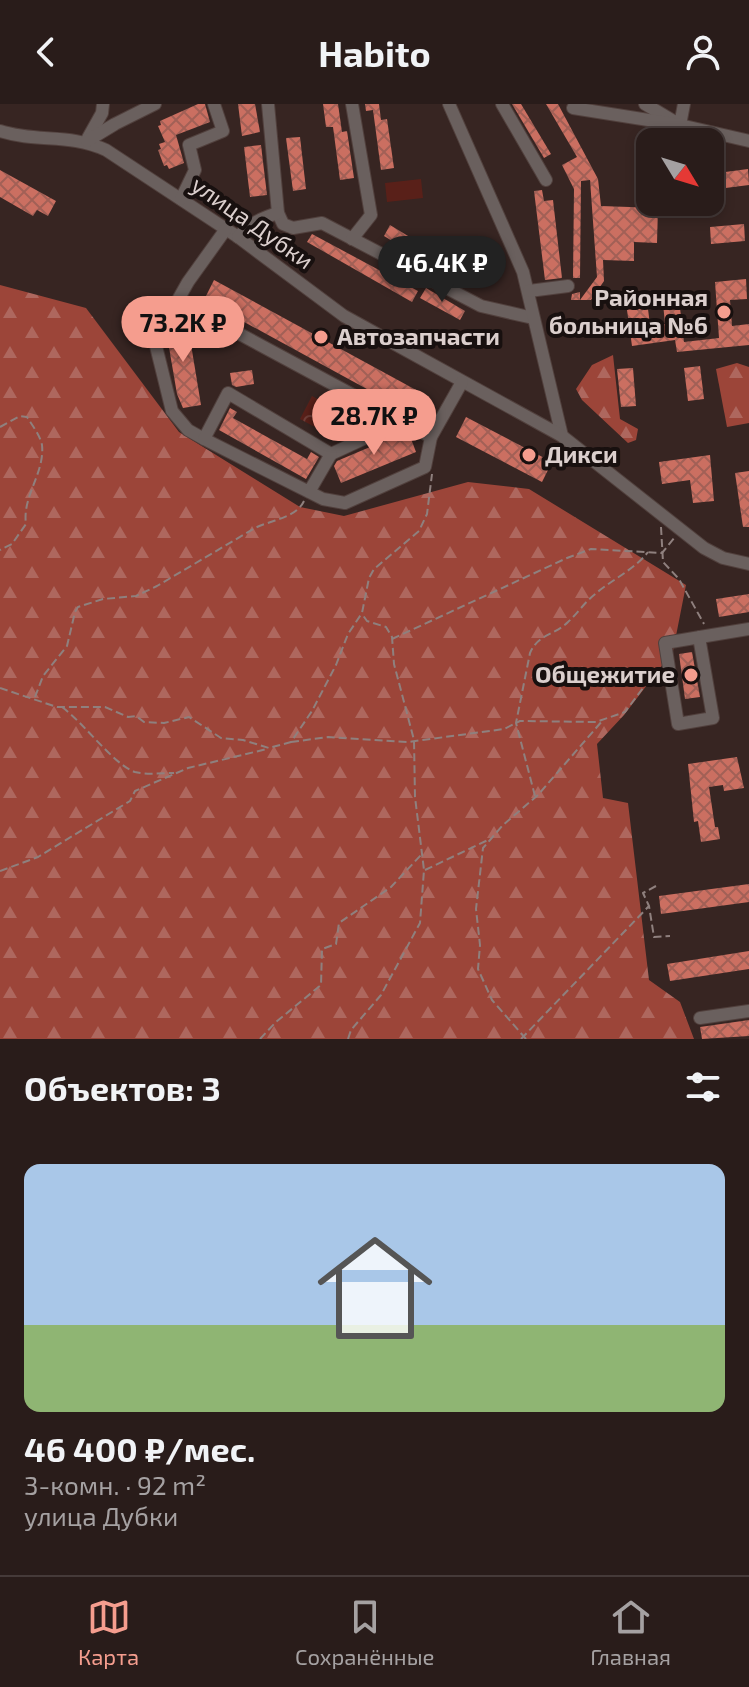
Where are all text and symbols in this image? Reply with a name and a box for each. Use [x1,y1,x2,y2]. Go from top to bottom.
icon: back [24,30,68,74]
icon: person [681,30,725,74]
text: Habito [318,31,431,74]
north arrow [636,128,724,216]
map controls [636,128,724,216]
street label: улица Дубки [186,169,319,275]
pin: 46.4K ₽ [368,236,516,304]
text: 46.4K ₽ [396,246,488,277]
place label: Районная больница №6 [549,282,708,339]
pin: 73.2K ₽ [109,296,257,364]
marker: Районная больница №6 [715,303,733,321]
text: 73.2K ₽ [139,306,227,337]
place label: Автозапчасти [337,321,500,350]
marker: Автозапчасти [312,328,330,346]
pin: 28.7K ₽ [300,389,448,457]
text: 28.7K ₽ [330,399,418,430]
place label: Дикси [545,439,618,468]
marker: Дикси [520,446,538,464]
place label: Общежитие [535,659,675,688]
marker: Общежитие [682,666,700,684]
icon: filters [681,1065,725,1109]
text: Объектов: 3 [24,1067,221,1108]
icon: home [303,1216,447,1360]
text: 46 400 ₽/мес. [24,1428,255,1469]
text: 3-комн. · 92 m² [24,1469,206,1500]
text: улица Дубки [24,1500,178,1531]
tab: Карта [78,1595,139,1669]
tab: Сохранённые [295,1595,434,1669]
tab: Главная [590,1595,671,1669]

